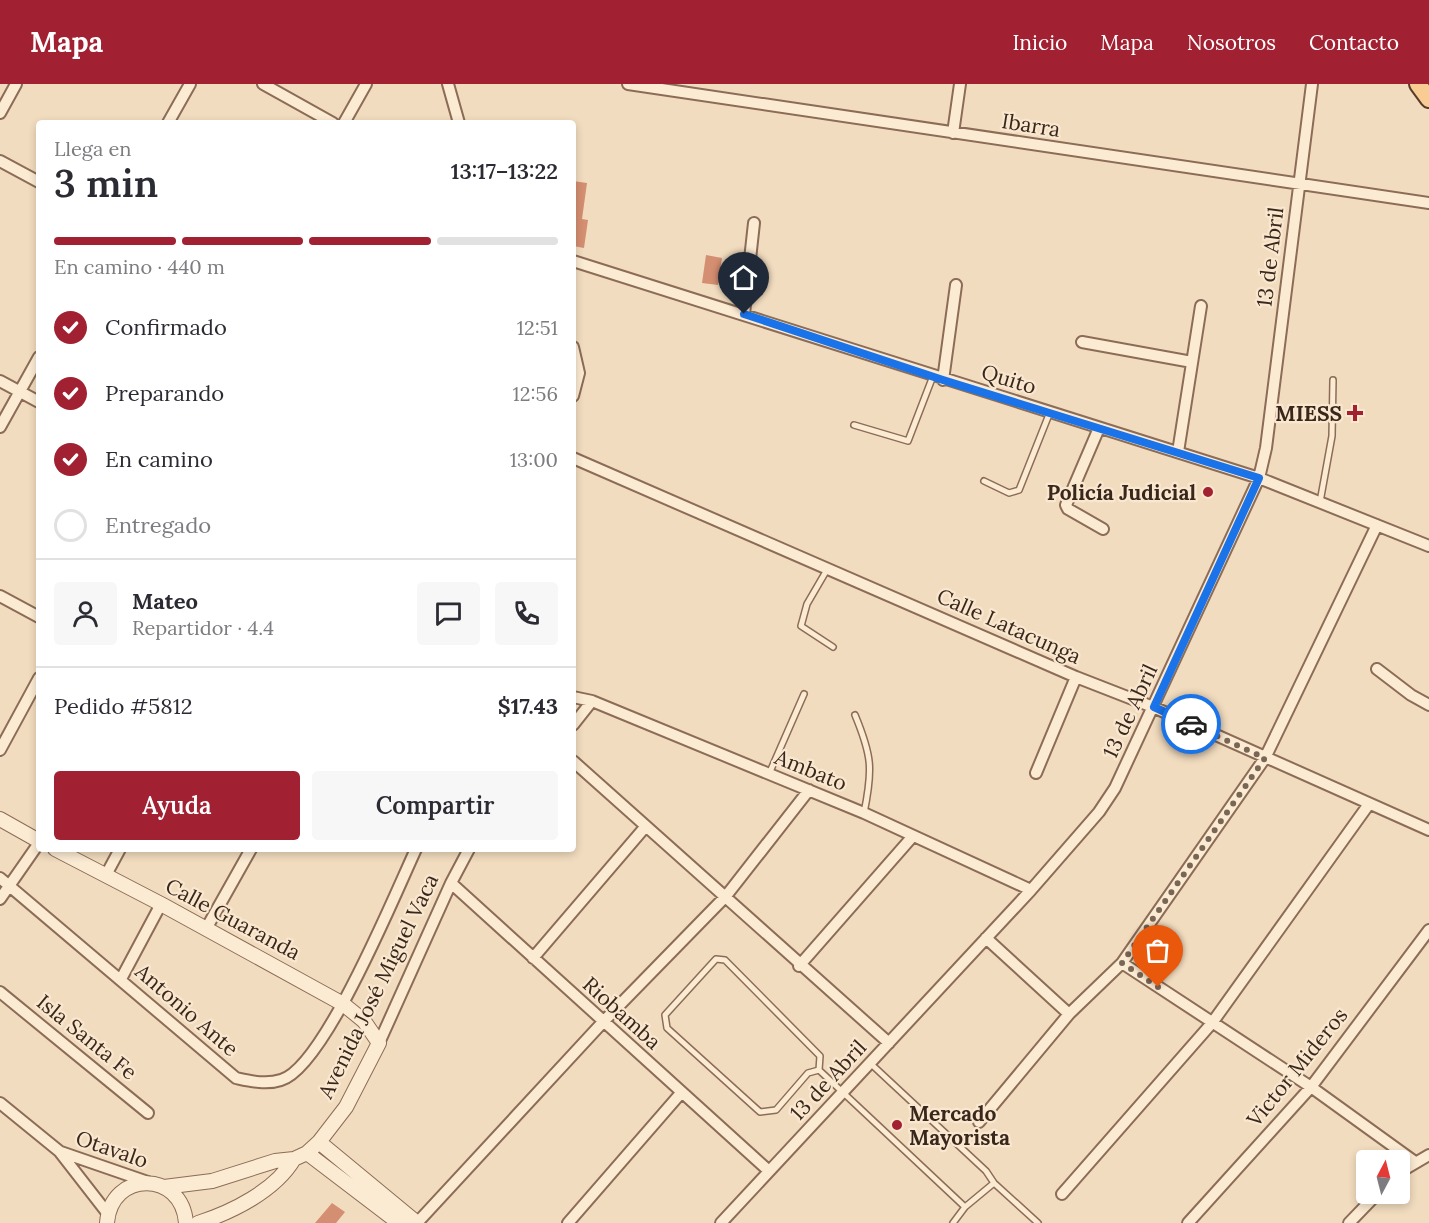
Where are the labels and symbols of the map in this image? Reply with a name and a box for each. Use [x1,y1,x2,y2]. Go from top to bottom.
street label: Ibarra [1000,107,1062,143]
street label: 13 de Abril [1250,206,1290,308]
pin [718,252,769,314]
street label: Quito [978,358,1040,400]
place label: MIESS [1275,400,1342,427]
marker: MIESS [1346,404,1364,422]
place label: Policía Judicial [1047,479,1196,506]
marker: Policía Judicial [1201,485,1215,499]
street label: Calle Latacunga [933,582,1085,670]
street label: 13 de Abril [1097,660,1163,762]
courier [1161,694,1221,754]
street label: Ambato [770,743,851,797]
street label: Avenida José Miguel Vaca [311,869,444,1104]
street label: Calle Guaranda [161,872,305,966]
pin [1132,925,1183,987]
street label: Antonio Ante [129,957,244,1062]
street label: Riobamba [577,971,667,1055]
street label: Isla Santa Fe [31,988,143,1086]
street label: Victor Mideros [1240,1002,1353,1133]
street label: 13 de Abril [784,1034,872,1126]
place label: Mercado Mayorista [909,1100,1010,1151]
marker: Mercado Mayorista [890,1118,904,1132]
street label: Otavalo [72,1124,152,1174]
north arrow [1356,1150,1410,1204]

